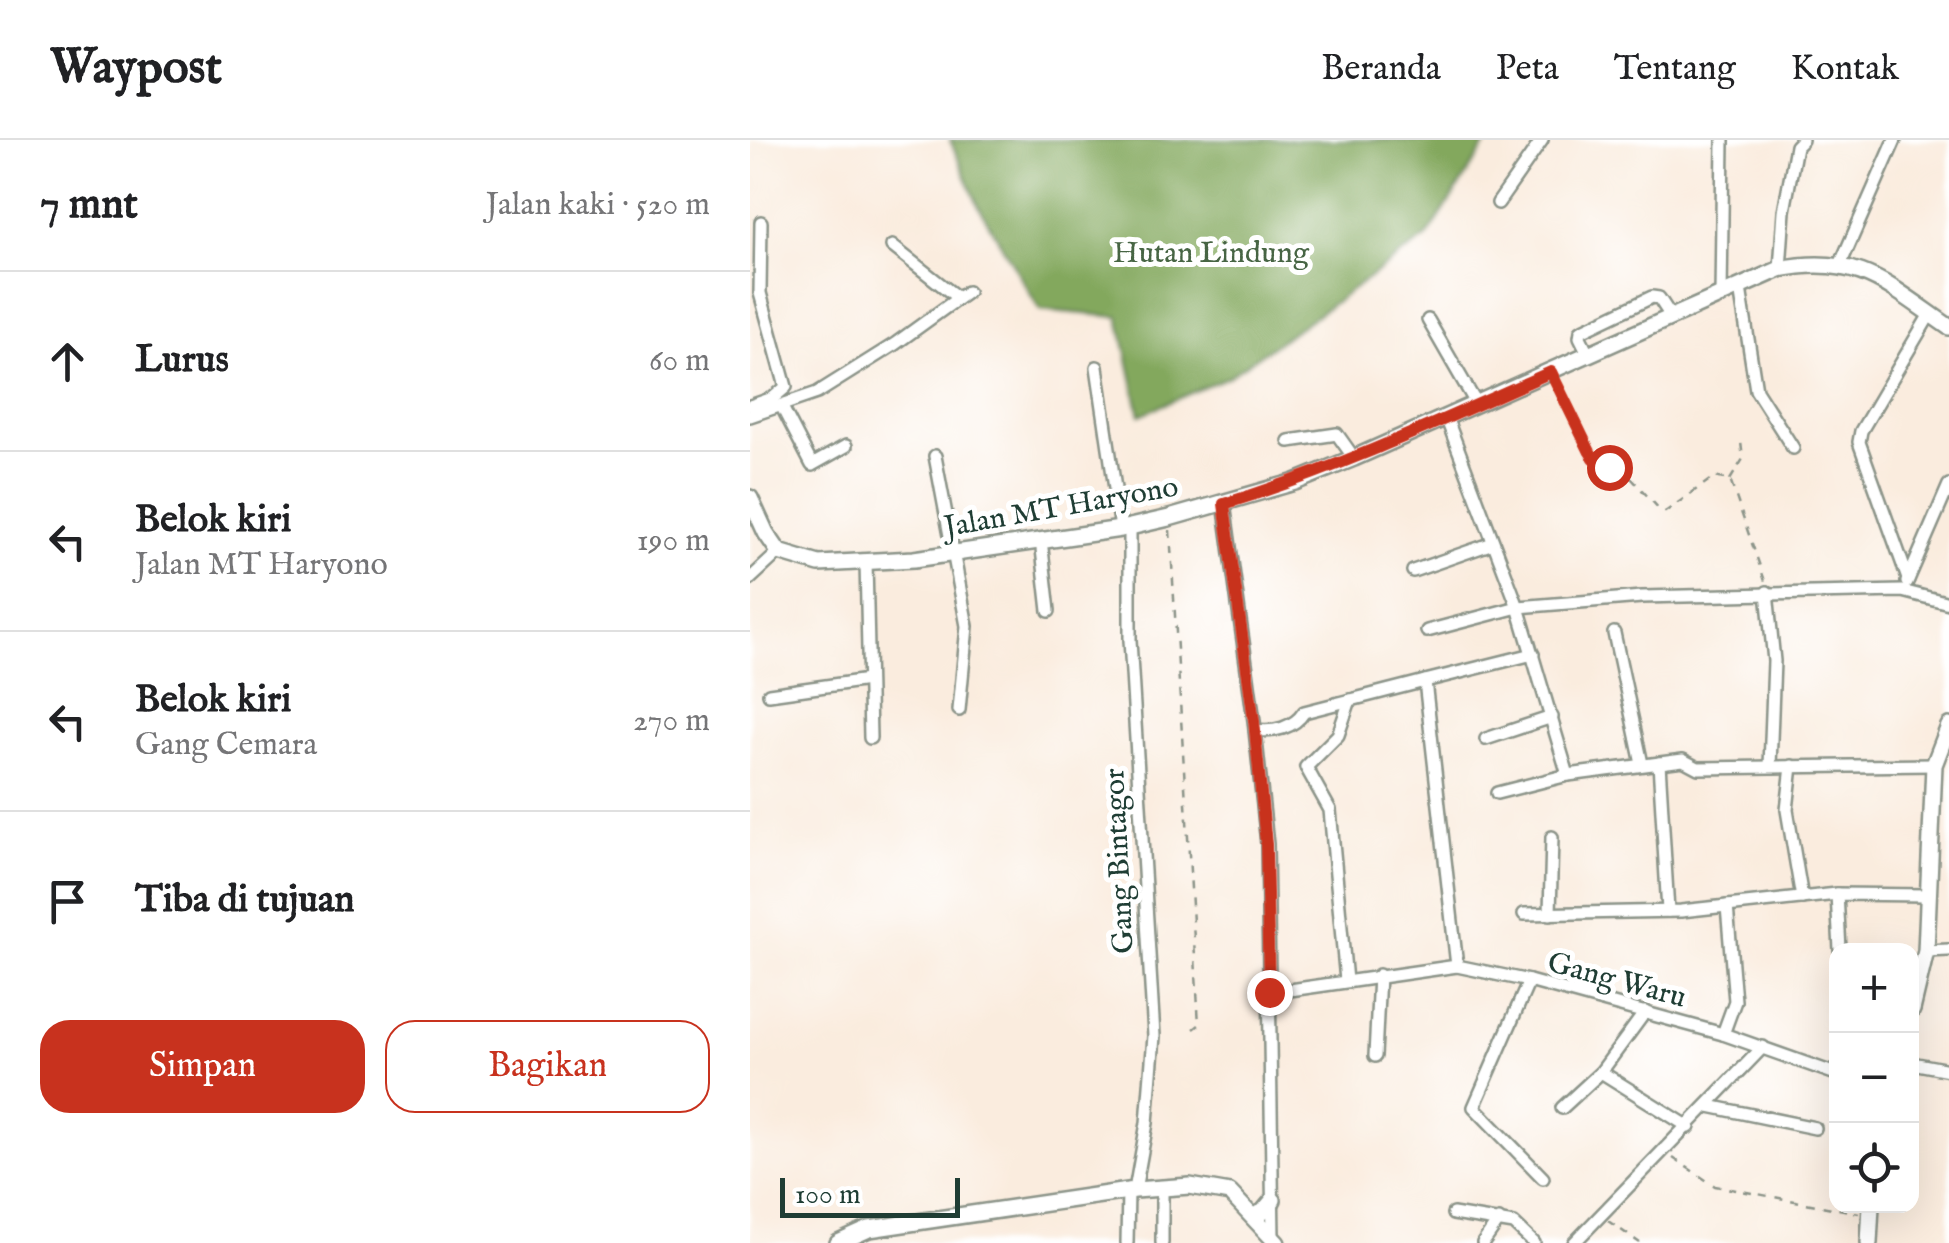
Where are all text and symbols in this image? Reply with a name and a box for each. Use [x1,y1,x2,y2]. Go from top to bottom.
text: Waypost [50,39,222,99]
text: Beranda [1321,47,1441,92]
text: Peta [1496,47,1559,92]
text: Tentang [1614,47,1736,92]
text: Kontak [1791,47,1899,92]
text: 7 mnt [40,179,138,232]
text: Jalan kaki · 520 m [486,185,710,226]
park label: Hutan Lindung [1113,235,1310,273]
icon: ahead [40,334,95,389]
text: Lurus [135,337,229,385]
text: 60 m [649,341,710,382]
route start [1587,445,1633,491]
street label: Jalan MT Haryono [938,469,1181,548]
text: Belok kiri [135,497,291,545]
icon: left [40,514,95,569]
text: 190 m [637,521,710,562]
text: Jalan MT Haryono [135,545,388,586]
text: Belok kiri [135,677,291,725]
icon: left [40,694,95,749]
text: 270 m [633,701,710,742]
text: Gang Cemara [135,725,317,766]
street label: Gang Bintagor [1096,767,1144,955]
icon: arrive [40,874,95,929]
text: Tiba di tujuan [135,877,355,925]
map controls [1829,943,1919,1213]
button: + [1829,943,1919,1033]
street label: Gang Waru [1543,944,1690,1018]
route end [1247,970,1293,1016]
button: Simpan [40,1020,365,1113]
button: Bagikan [385,1020,710,1113]
button: − [1829,1033,1919,1123]
button: locate [1829,1123,1919,1213]
scale bar [780,1173,960,1218]
text: 100 m [795,1178,861,1213]

